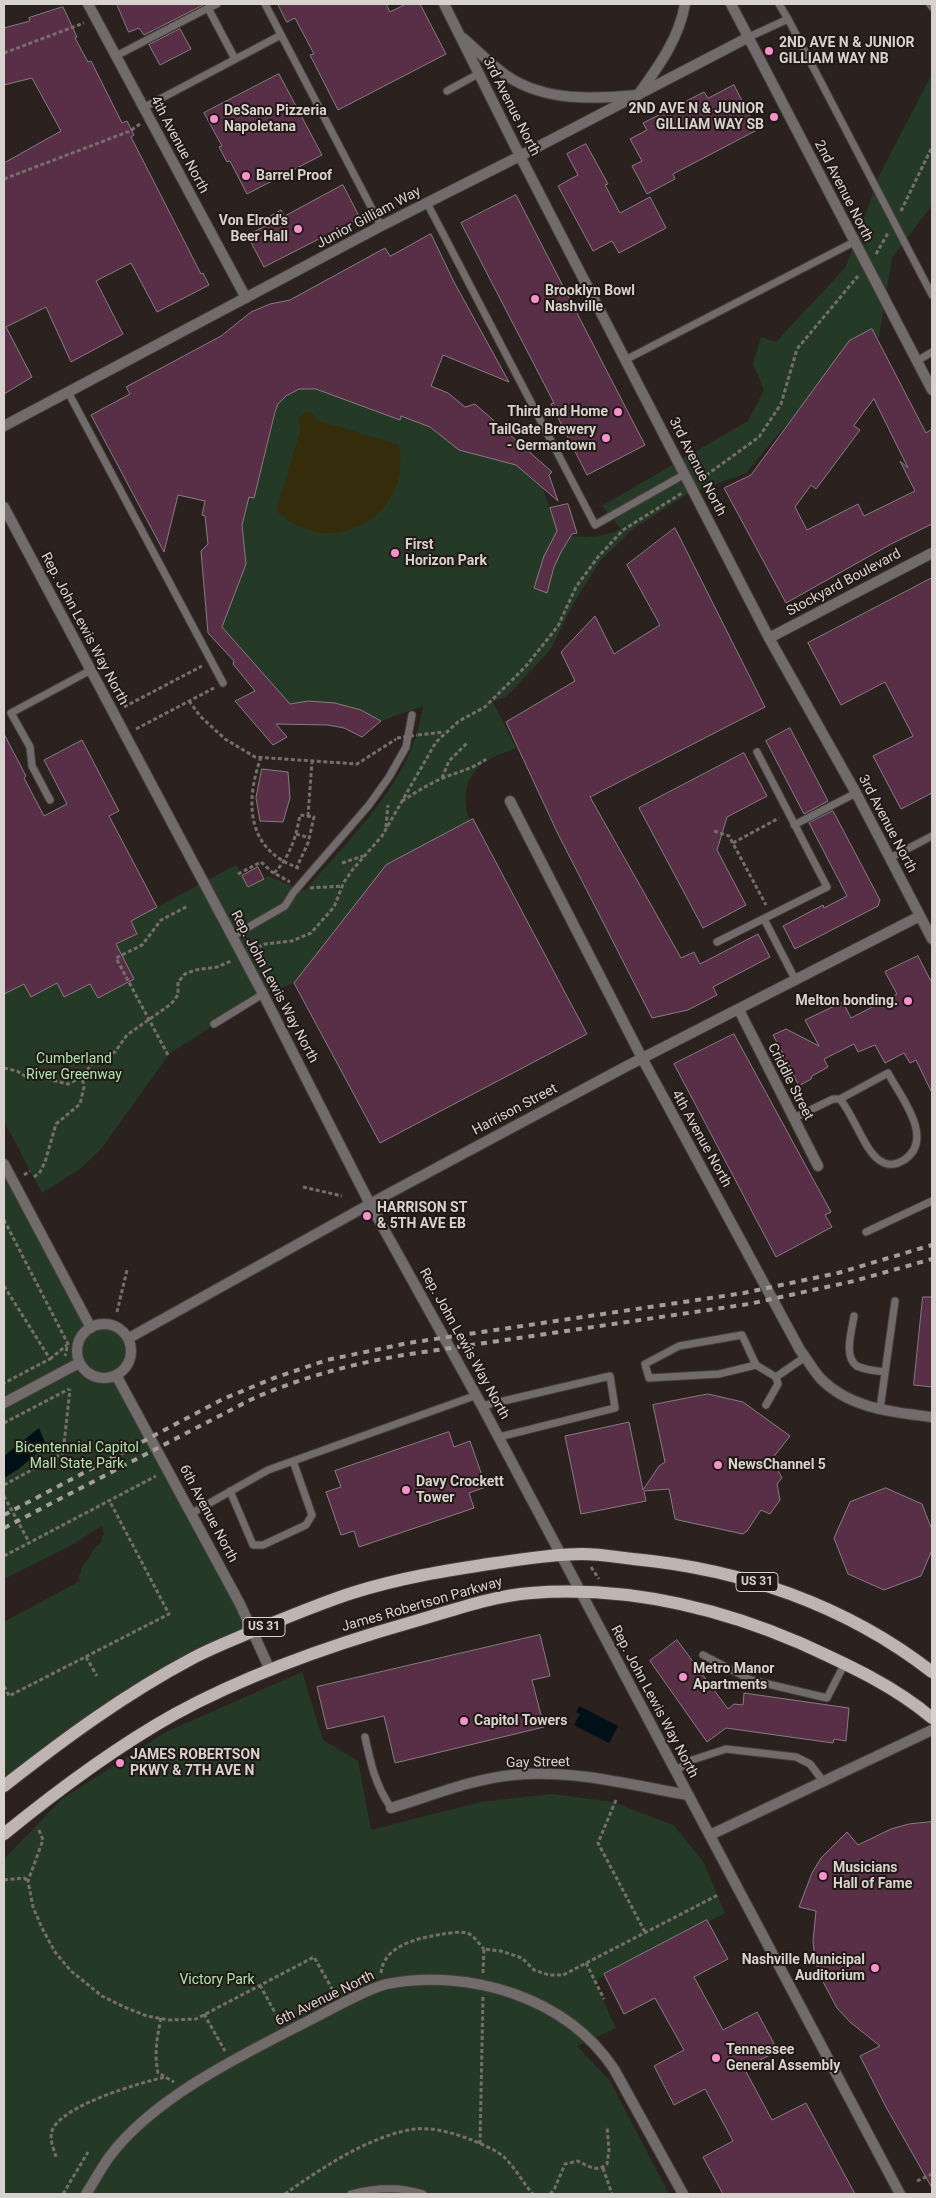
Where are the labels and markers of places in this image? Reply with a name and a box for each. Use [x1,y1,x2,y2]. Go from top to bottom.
place label: 2ND AVE N & JUNIOR GILLIAM WAY NB [779,35,915,68]
marker: 2ND AVE N & JUNIOR GILLIAM WAY NB [763,45,775,57]
place label: 2ND AVE N & JUNIOR GILLIAM WAY SB [628,101,764,134]
place label: DeSano Pizzeria Napoletana [224,103,327,136]
marker: 2ND AVE N & JUNIOR GILLIAM WAY SB [768,111,780,123]
marker: DeSano Pizzeria Napoletana [208,113,220,125]
place label: Barrel Proof [256,168,332,184]
marker: Barrel Proof [240,170,252,182]
place label: Von Elrod's Beer Hall [219,213,288,246]
marker: Von Elrod's Beer Hall [292,223,304,235]
place label: Brooklyn Bowl Nashville [545,283,635,316]
marker: Brooklyn Bowl Nashville [529,293,541,305]
place label: Third and Home [507,404,608,420]
marker: Third and Home [612,406,624,418]
place label: TailGate Brewery - Germantown [489,422,596,454]
marker: TailGate Brewery - Germantown [600,432,612,444]
place label: First Horizon Park [405,537,487,570]
marker: First Horizon Park [389,547,401,559]
place label: Melton bonding. [796,993,898,1009]
marker: Melton bonding. [902,995,914,1007]
place label: HARRISON ST & 5TH AVE EB [377,1200,467,1232]
marker: HARRISON ST & 5TH AVE EB [361,1210,373,1222]
place label: NewsChannel 5 [728,1457,826,1473]
marker: NewsChannel 5 [712,1459,724,1471]
place label: Davy Crockett Tower [416,1474,504,1506]
marker: Davy Crockett Tower [400,1484,412,1496]
place label: Metro Manor Apartments [693,1661,774,1694]
marker: Metro Manor Apartments [677,1671,689,1683]
place label: Capitol Towers [474,1713,567,1729]
marker: Capitol Towers [458,1715,470,1727]
place label: JAMES ROBERTSON PKWY & 7TH AVE N [130,1747,260,1780]
marker: JAMES ROBERTSON PKWY & 7TH AVE N [114,1757,126,1769]
place label: Musicians Hall of Fame [833,1860,912,1892]
marker: Musicians Hall of Fame [817,1870,829,1882]
place label: Nashville Municipal Auditorium [742,1952,865,1984]
marker: Nashville Municipal Auditorium [869,1962,881,1974]
place label: Tennessee General Assembly [726,2042,840,2074]
marker: Tennessee General Assembly [710,2052,722,2064]

